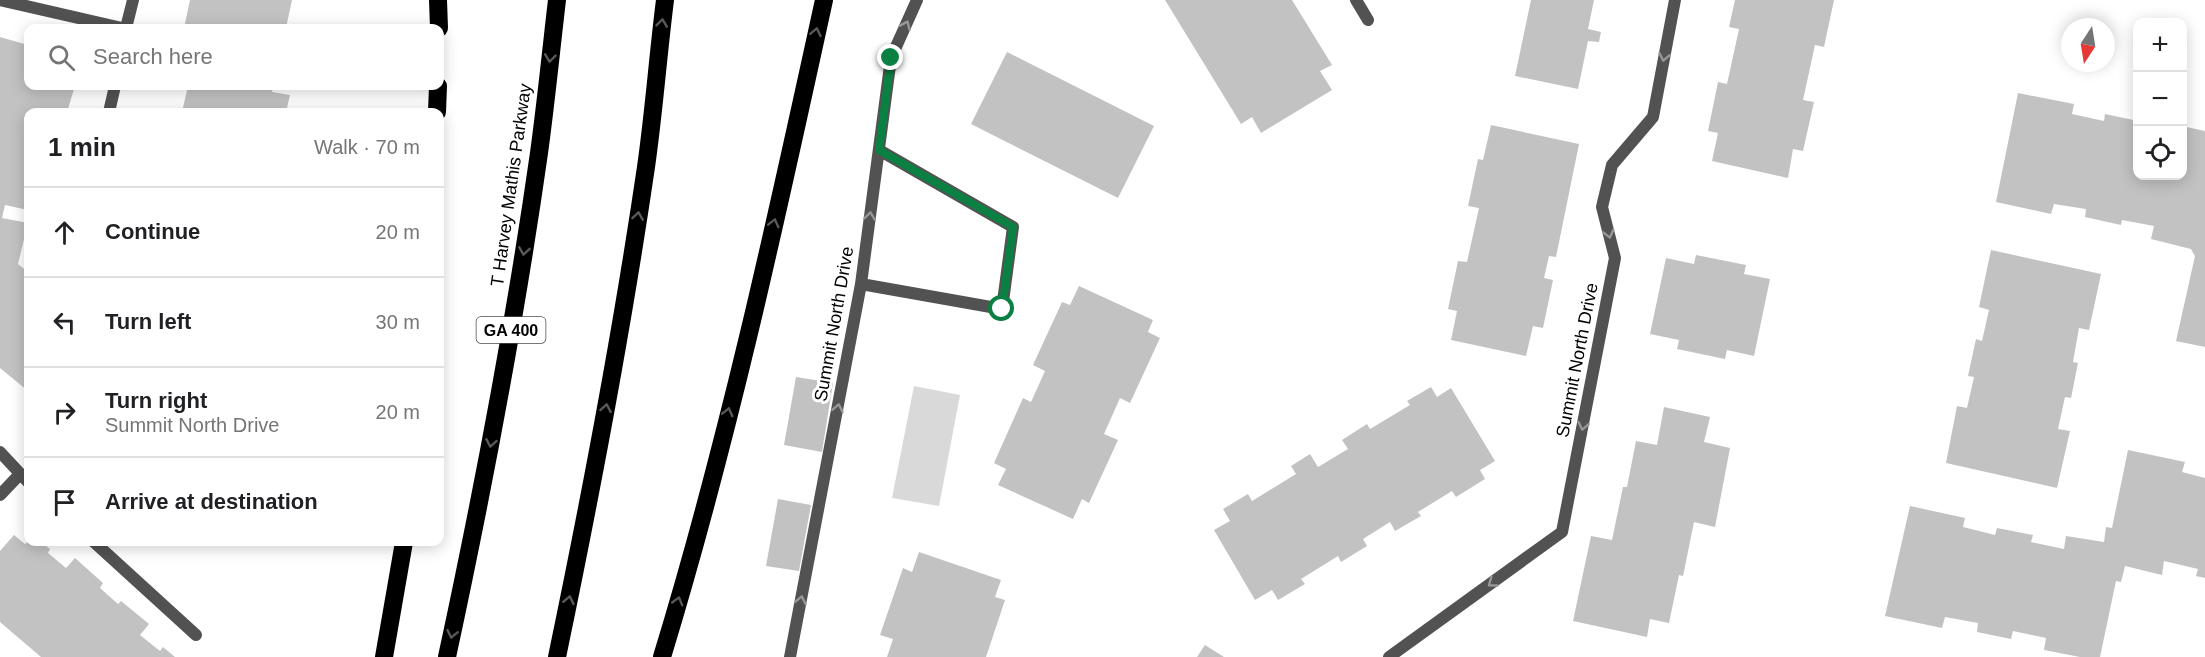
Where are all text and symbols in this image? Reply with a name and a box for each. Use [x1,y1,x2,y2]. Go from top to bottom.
one-way arrow [655,18,668,27]
north arrow [2061,18,2115,72]
map controls [2133,18,2187,180]
button: + [2133,18,2187,72]
one-way arrow [899,21,911,32]
search box [24,24,444,90]
one-way arrow [809,28,822,38]
icon: search [45,41,78,74]
text: Search here [93,44,213,69]
route end [877,44,903,70]
one-way arrow [1658,52,1671,62]
one-way arrow [545,54,557,63]
button: − [2133,72,2187,126]
street label: T Harvey Mathis Parkway [487,82,535,288]
button: locate [2133,126,2187,180]
text: 1 min [48,132,116,162]
text: Walk · 70 m [314,136,420,158]
one-way arrow [631,211,644,221]
one-way arrow [863,211,876,220]
icon: ahead [48,216,81,249]
one-way arrow [767,218,780,228]
text: Continue [105,219,200,244]
text: 20 m [376,221,420,243]
one-way arrow [1602,229,1615,239]
street label: Summit North Drive [811,245,857,403]
one-way arrow [518,247,530,256]
street label: Summit North Drive [1552,281,1602,439]
route start [988,295,1014,321]
icon: left [48,306,81,339]
text: Turn left [105,309,191,334]
text: 30 m [376,311,420,333]
road number: GA 400 [476,317,546,343]
text: Turn right [105,388,207,413]
icon: right [48,396,81,429]
text: 20 m [376,401,420,423]
one-way arrow [831,403,844,413]
one-way arrow [599,404,612,414]
one-way arrow [721,407,734,417]
text: Summit North Drive [105,414,279,436]
one-way arrow [1577,420,1590,430]
one-way arrow [485,438,498,448]
icon: arrive [48,486,81,519]
text: Arrive at destination [105,489,318,514]
one-way arrow [1487,576,1498,587]
one-way arrow [562,595,575,605]
one-way arrow [794,595,807,605]
one-way arrow [671,596,683,607]
one-way arrow [446,629,459,639]

